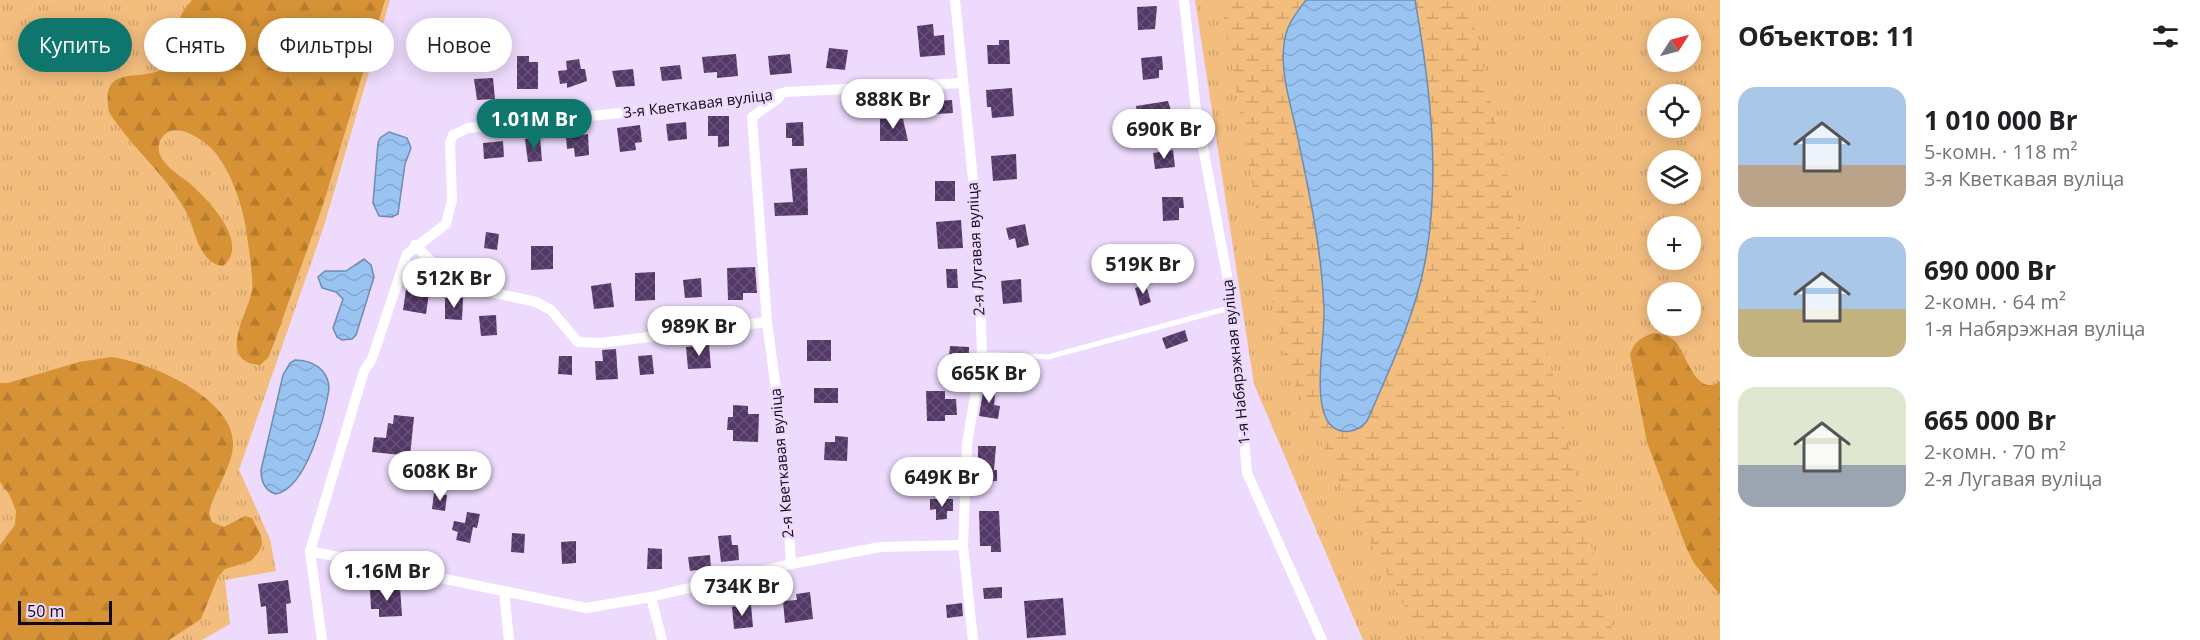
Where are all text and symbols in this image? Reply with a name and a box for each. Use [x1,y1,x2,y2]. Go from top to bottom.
chip: Купить [18,18,132,72]
chip: Снять [144,18,246,72]
chip: Фильтры [258,18,394,72]
chip: Новое [406,18,512,72]
north arrow [1647,18,1701,72]
map controls [1647,18,1701,336]
text: Объектов: 11 [1738,18,1916,54]
icon: filters [2149,20,2182,53]
pin: 888K Br [838,79,948,130]
street label: 3-я Кветкавая вуліца [622,84,774,122]
button: locate [1647,84,1701,138]
text: 888K Br [855,85,931,112]
pin: 1.01M Br [472,99,596,150]
text: 1 010 000 Br [1924,102,2078,138]
text: 1.01M Br [491,105,577,132]
pin: 690K Br [1109,109,1219,160]
icon: home [1786,111,1858,183]
text: 690K Br [1126,115,1202,142]
text: 5-комн. · 118 m² [1924,138,2077,165]
button: layers [1647,150,1701,204]
text: 3-я Кветкавая вуліца [1924,165,2124,192]
street label: 2-я Лугавая вуліца [962,182,988,316]
button: + [1647,216,1701,270]
pin: 519K Br [1088,244,1198,295]
text: 519K Br [1105,250,1181,277]
text: 690 000 Br [1924,252,2056,288]
pin: 512K Br [399,258,509,309]
icon: home [1786,261,1858,333]
text: 512K Br [416,264,492,291]
street label: 1-я Набярэжная вуліца [1216,278,1254,446]
button: − [1647,282,1701,336]
text: 2-комн. · 64 m² [1924,288,2066,315]
pin: 989K Br [644,306,754,357]
text: 989K Br [661,312,737,339]
text: 1-я Набярэжная вуліца [1924,315,2145,342]
pin: 665K Br [934,353,1044,404]
text: 665K Br [951,359,1027,386]
street label: 2-я Кветкавая вуліца [764,387,798,539]
text: 665 000 Br [1924,402,2056,438]
icon: home [1786,411,1858,483]
text: 2-комн. · 70 m² [1924,438,2066,465]
pin: 608K Br [385,451,495,502]
text: 608K Br [402,457,478,484]
pin: 649K Br [887,457,997,508]
text: 649K Br [904,463,980,490]
text: 2-я Лугавая вуліца [1924,465,2102,492]
pin: 1.16M Br [325,551,449,602]
text: 1.16M Br [344,557,430,584]
pin: 734K Br [687,566,797,617]
text: 734K Br [704,572,780,599]
scale bar [18,598,112,626]
text: 50 m [27,600,64,622]

